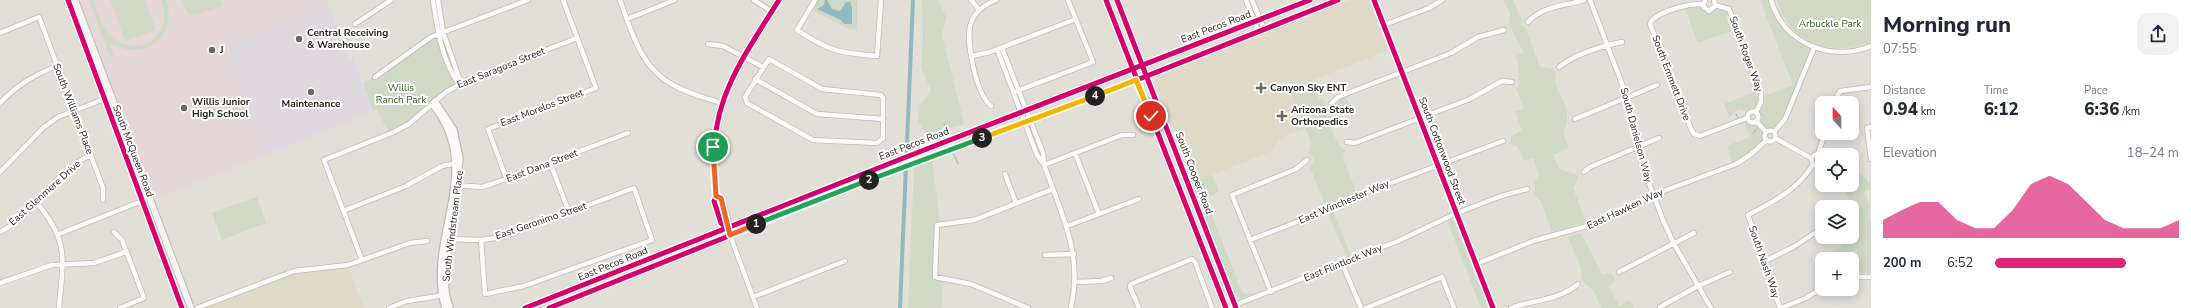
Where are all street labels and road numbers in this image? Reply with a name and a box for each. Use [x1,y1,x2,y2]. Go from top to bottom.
street label: East Pecos Road [1179,7,1253,47]
street label: South Roger Way [1726,14,1766,94]
street label: South Emmett Drive [1648,33,1694,123]
street label: East Saragosa Street [455,44,547,92]
street label: South Williams Place [49,62,97,156]
street label: East Morelos Street [498,86,586,130]
street label: South Danielson Way [1617,86,1656,185]
street label: South Cottonwood Street [1415,95,1469,207]
street label: South McQueen Road [109,103,157,199]
street label: East Pecos Road [877,124,951,164]
street label: South Cooper Road [1172,130,1216,216]
street label: East Dana Street [504,146,580,186]
street label: East Glenmere Drive [6,157,84,229]
street label: South Windstream Place [439,170,467,282]
street label: East Winchester Way [1297,176,1392,227]
street label: East Hawken Way [1585,185,1666,233]
street label: East Geronimo Street [494,199,589,243]
street label: South Nash Way [1745,224,1783,301]
street label: East Flintlock Way [1302,241,1385,285]
street label: East Pecos Road [576,244,650,284]

